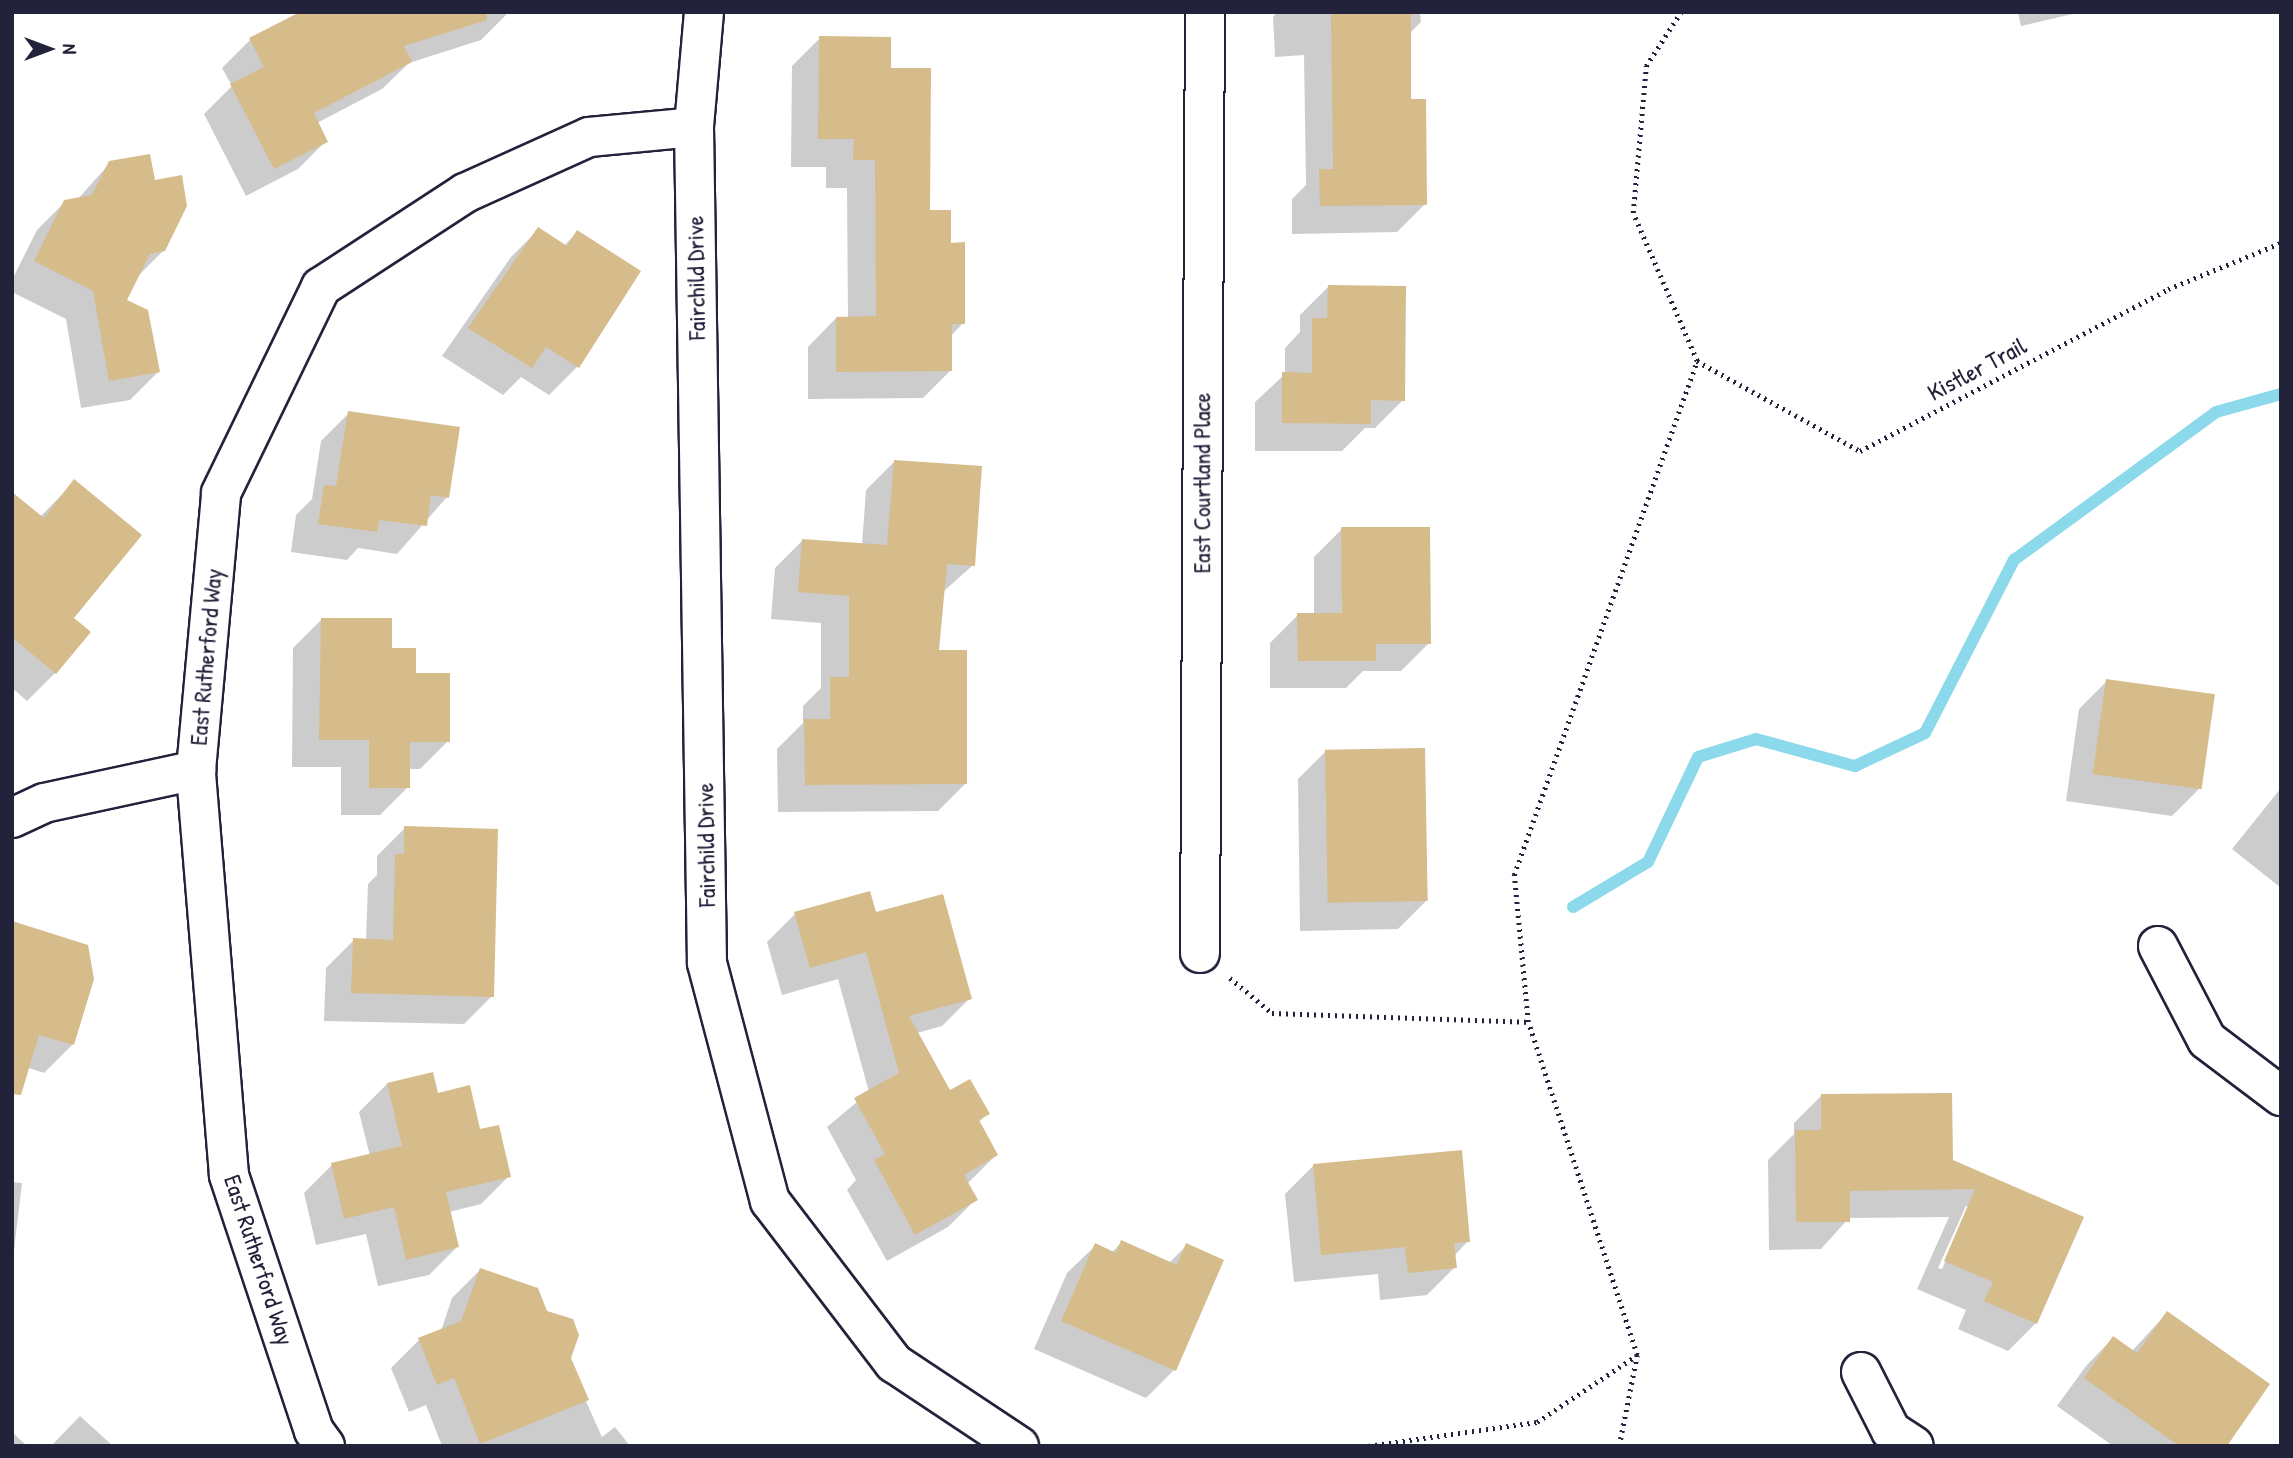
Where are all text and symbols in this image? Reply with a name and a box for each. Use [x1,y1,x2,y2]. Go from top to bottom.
north arrow [14,14,84,84]
text: N [57,44,83,54]
street label: Fairchild Drive [681,216,711,340]
street label: Kistler Trail [1923,331,2031,407]
street label: East Courtland Place [1188,393,1216,573]
street label: East Rutherford Way [184,567,228,747]
street label: Fairchild Drive [691,783,721,907]
street label: East Rutherford Way [218,1171,300,1349]

